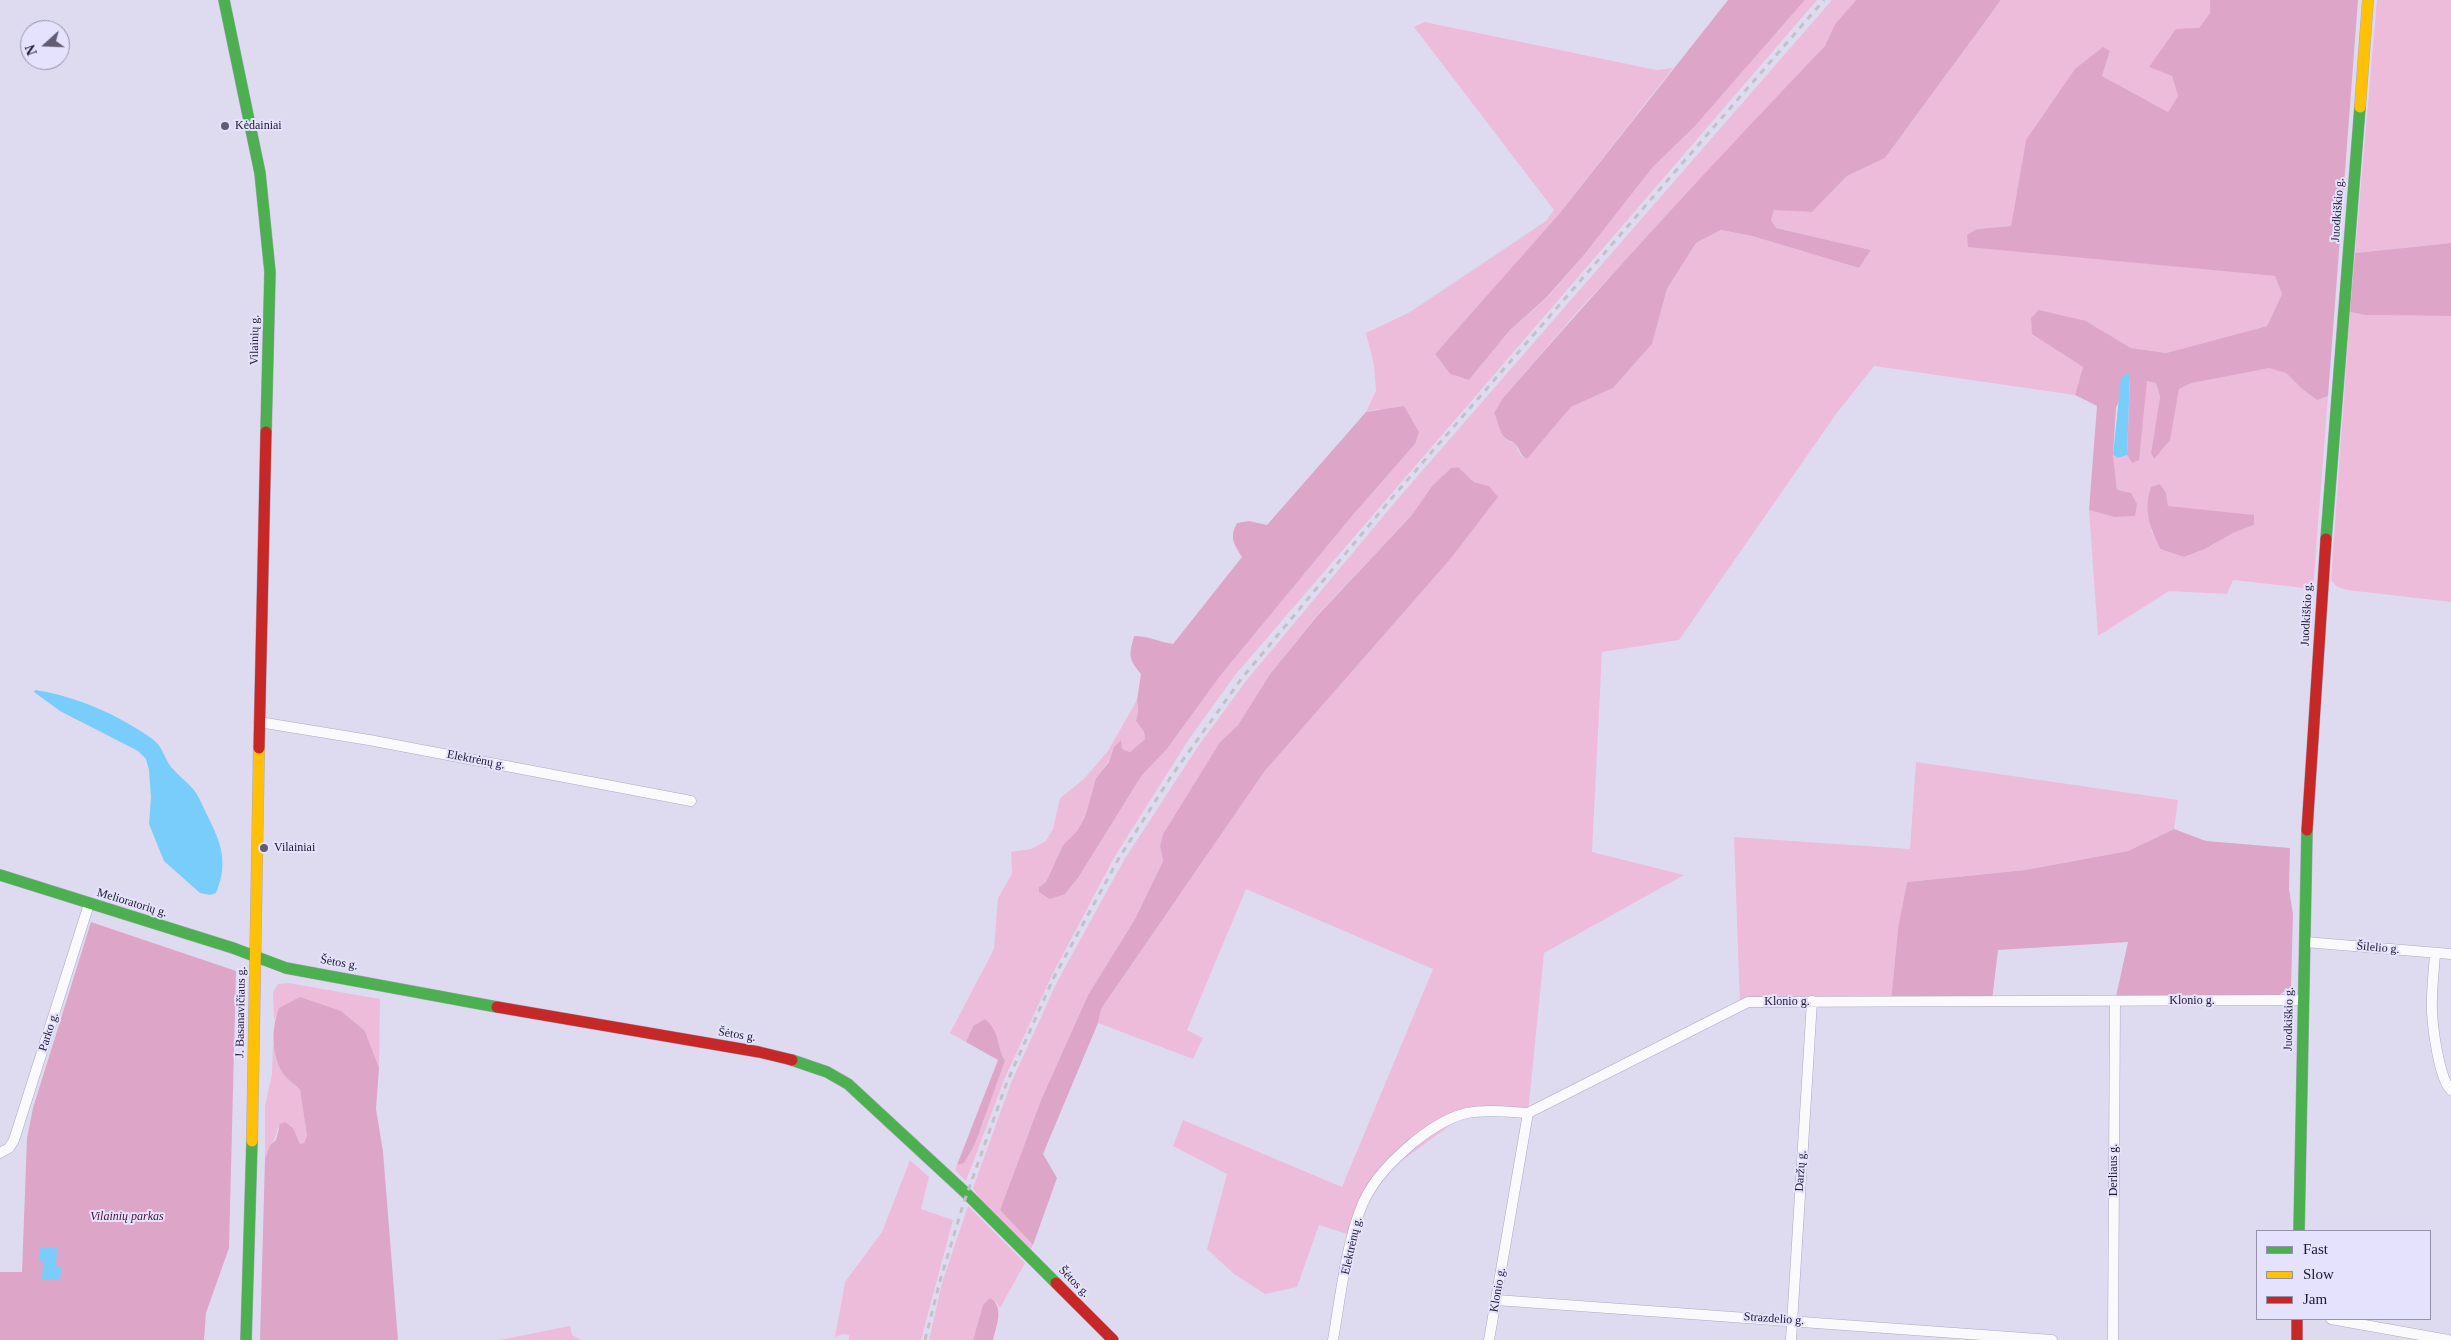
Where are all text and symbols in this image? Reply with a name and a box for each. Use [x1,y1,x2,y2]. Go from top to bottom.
north arrow [20,20,70,70]
text: N [23,43,40,57]
place label: Kėdainiai [235,119,282,133]
marker: Kėdainiai [219,120,231,132]
street label: Juodkiškio g. [2329,178,2347,242]
street label: Vilainių g. [247,315,263,365]
street label: Juodkiškio g. [2298,582,2316,646]
street label: Elektrėnų g. [446,747,506,773]
place label: Vilainiai [274,841,315,855]
marker: Vilainiai [258,842,270,854]
street label: Melioratorių g. [95,885,169,921]
street label: Šilelio g. [2356,939,2400,957]
street label: Šėtos g. [319,953,359,973]
street label: J. Basanavičiaus g. [233,966,249,1058]
street label: Juodkiškio g. [2281,987,2297,1051]
street label: Klonio g. [2169,994,2215,1008]
street label: Klonio g. [1764,995,1810,1009]
street label: Parko g. [36,1011,62,1053]
street label: Šėtos g. [717,1025,757,1045]
street label: Derliaus g. [2107,1144,2121,1196]
street label: Daržų g. [1792,1150,1810,1192]
park label: Vilainių parkas [90,1210,164,1224]
street label: Elektrėnų g. [1338,1216,1366,1276]
legend [2256,1230,2431,1320]
text: Fast [2303,1241,2328,1257]
street label: Šėtos g. [1055,1263,1093,1301]
street label: Klonio g. [1487,1266,1509,1314]
text: Slow [2303,1266,2334,1282]
text: Jam [2303,1291,2327,1307]
street label: Strazdelio g. [1743,1310,1805,1328]

